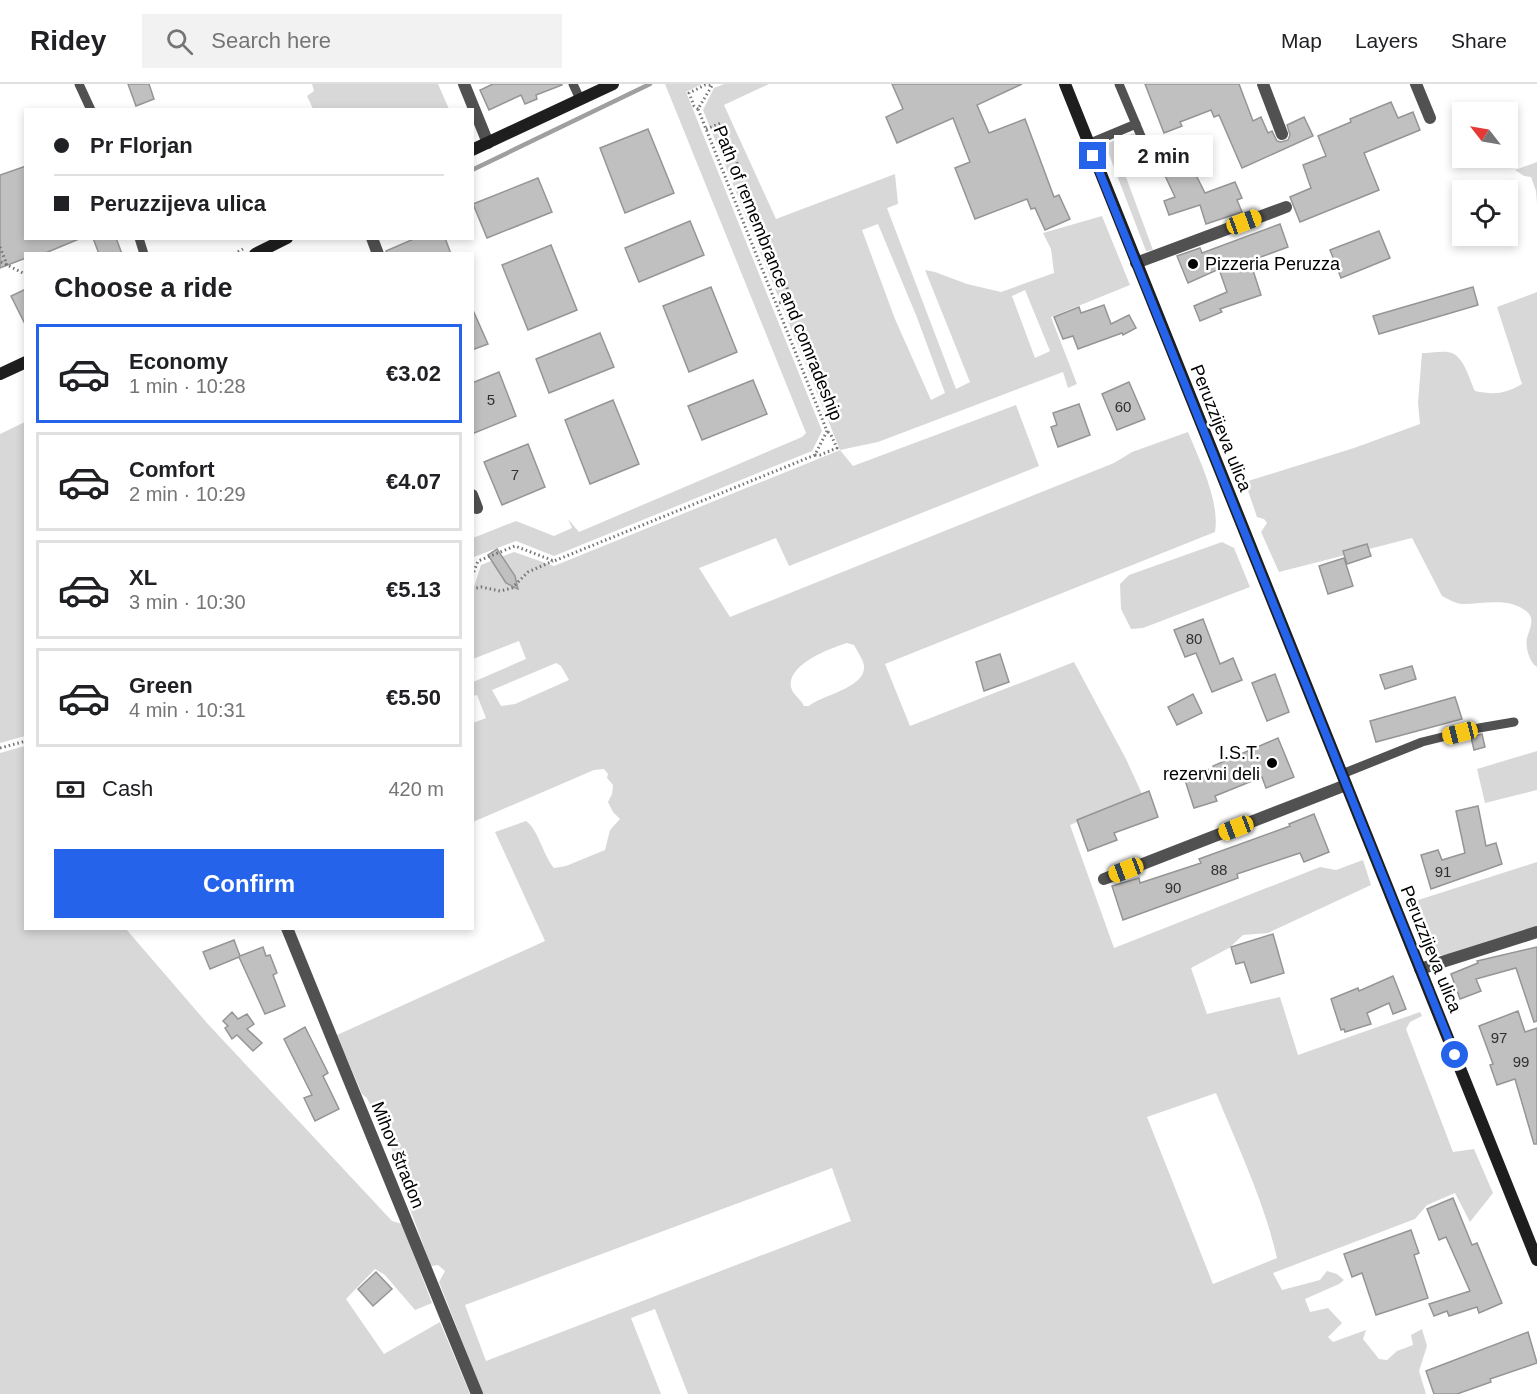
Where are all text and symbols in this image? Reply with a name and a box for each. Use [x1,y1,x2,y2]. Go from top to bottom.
search box [142,14,562,68]
text: Ridey [30,25,106,56]
icon: search [163,25,196,58]
text: Search here [211,28,331,53]
text: Map [1281,29,1322,52]
text: Layers [1355,29,1418,52]
text: Share [1451,29,1507,52]
north arrow [1452,102,1518,168]
map controls [1452,102,1518,246]
street label: Path of remembrance and comradeship [710,123,846,423]
text: Pr Florjan [90,133,193,158]
callout: 2 min [1114,135,1213,177]
route end [1079,142,1106,169]
text: 2 min [1137,145,1190,167]
button: locate [1452,180,1518,246]
text: Peruzzijeva ulica [90,191,266,216]
car [1224,207,1264,237]
place label: Pizzeria Peruzza [1205,254,1341,274]
marker: Pizzeria Peruzza [1186,257,1200,271]
text: Choose a ride [54,273,233,303]
icon: car [57,347,111,401]
text: Economy [129,349,228,374]
text: €3.02 [386,361,441,386]
street label: Peruzzijeva ulica [1186,362,1256,495]
text: 1 min · 10:28 [129,375,246,397]
house number: 5 [487,391,495,408]
house number: 60 [1115,398,1131,415]
icon: car [57,455,111,509]
text: Comfort [129,457,215,482]
house number: 7 [511,466,519,483]
text: €4.07 [386,469,441,494]
text: 2 min · 10:29 [129,483,246,505]
icon: car [57,563,111,617]
text: XL [129,565,157,590]
text: €5.13 [386,577,441,602]
text: 3 min · 10:30 [129,591,246,613]
house number: 80 [1186,630,1202,647]
icon: car [57,671,111,725]
text: Green [129,673,193,698]
text: €5.50 [386,685,441,710]
text: 4 min · 10:31 [129,699,246,721]
car [1440,720,1480,746]
place label: I.S.T. rezervni deli [1163,743,1260,784]
marker: I.S.T. rezervni deli [1265,756,1279,770]
icon: cash [54,773,87,806]
text: Cash [102,776,153,801]
text: 420 m [388,778,444,800]
car [1216,813,1256,843]
button: Confirm [54,849,444,918]
car [1106,855,1146,885]
house number: 88 [1211,861,1227,878]
house number: 91 [1435,863,1451,880]
house number: 90 [1165,879,1181,896]
street label: Peruzzijeva ulica [1396,883,1466,1016]
house number: 97 [1491,1029,1507,1046]
route start [1441,1041,1468,1068]
house number: 99 [1513,1053,1529,1070]
street label: Mihov štradon [368,1099,428,1211]

